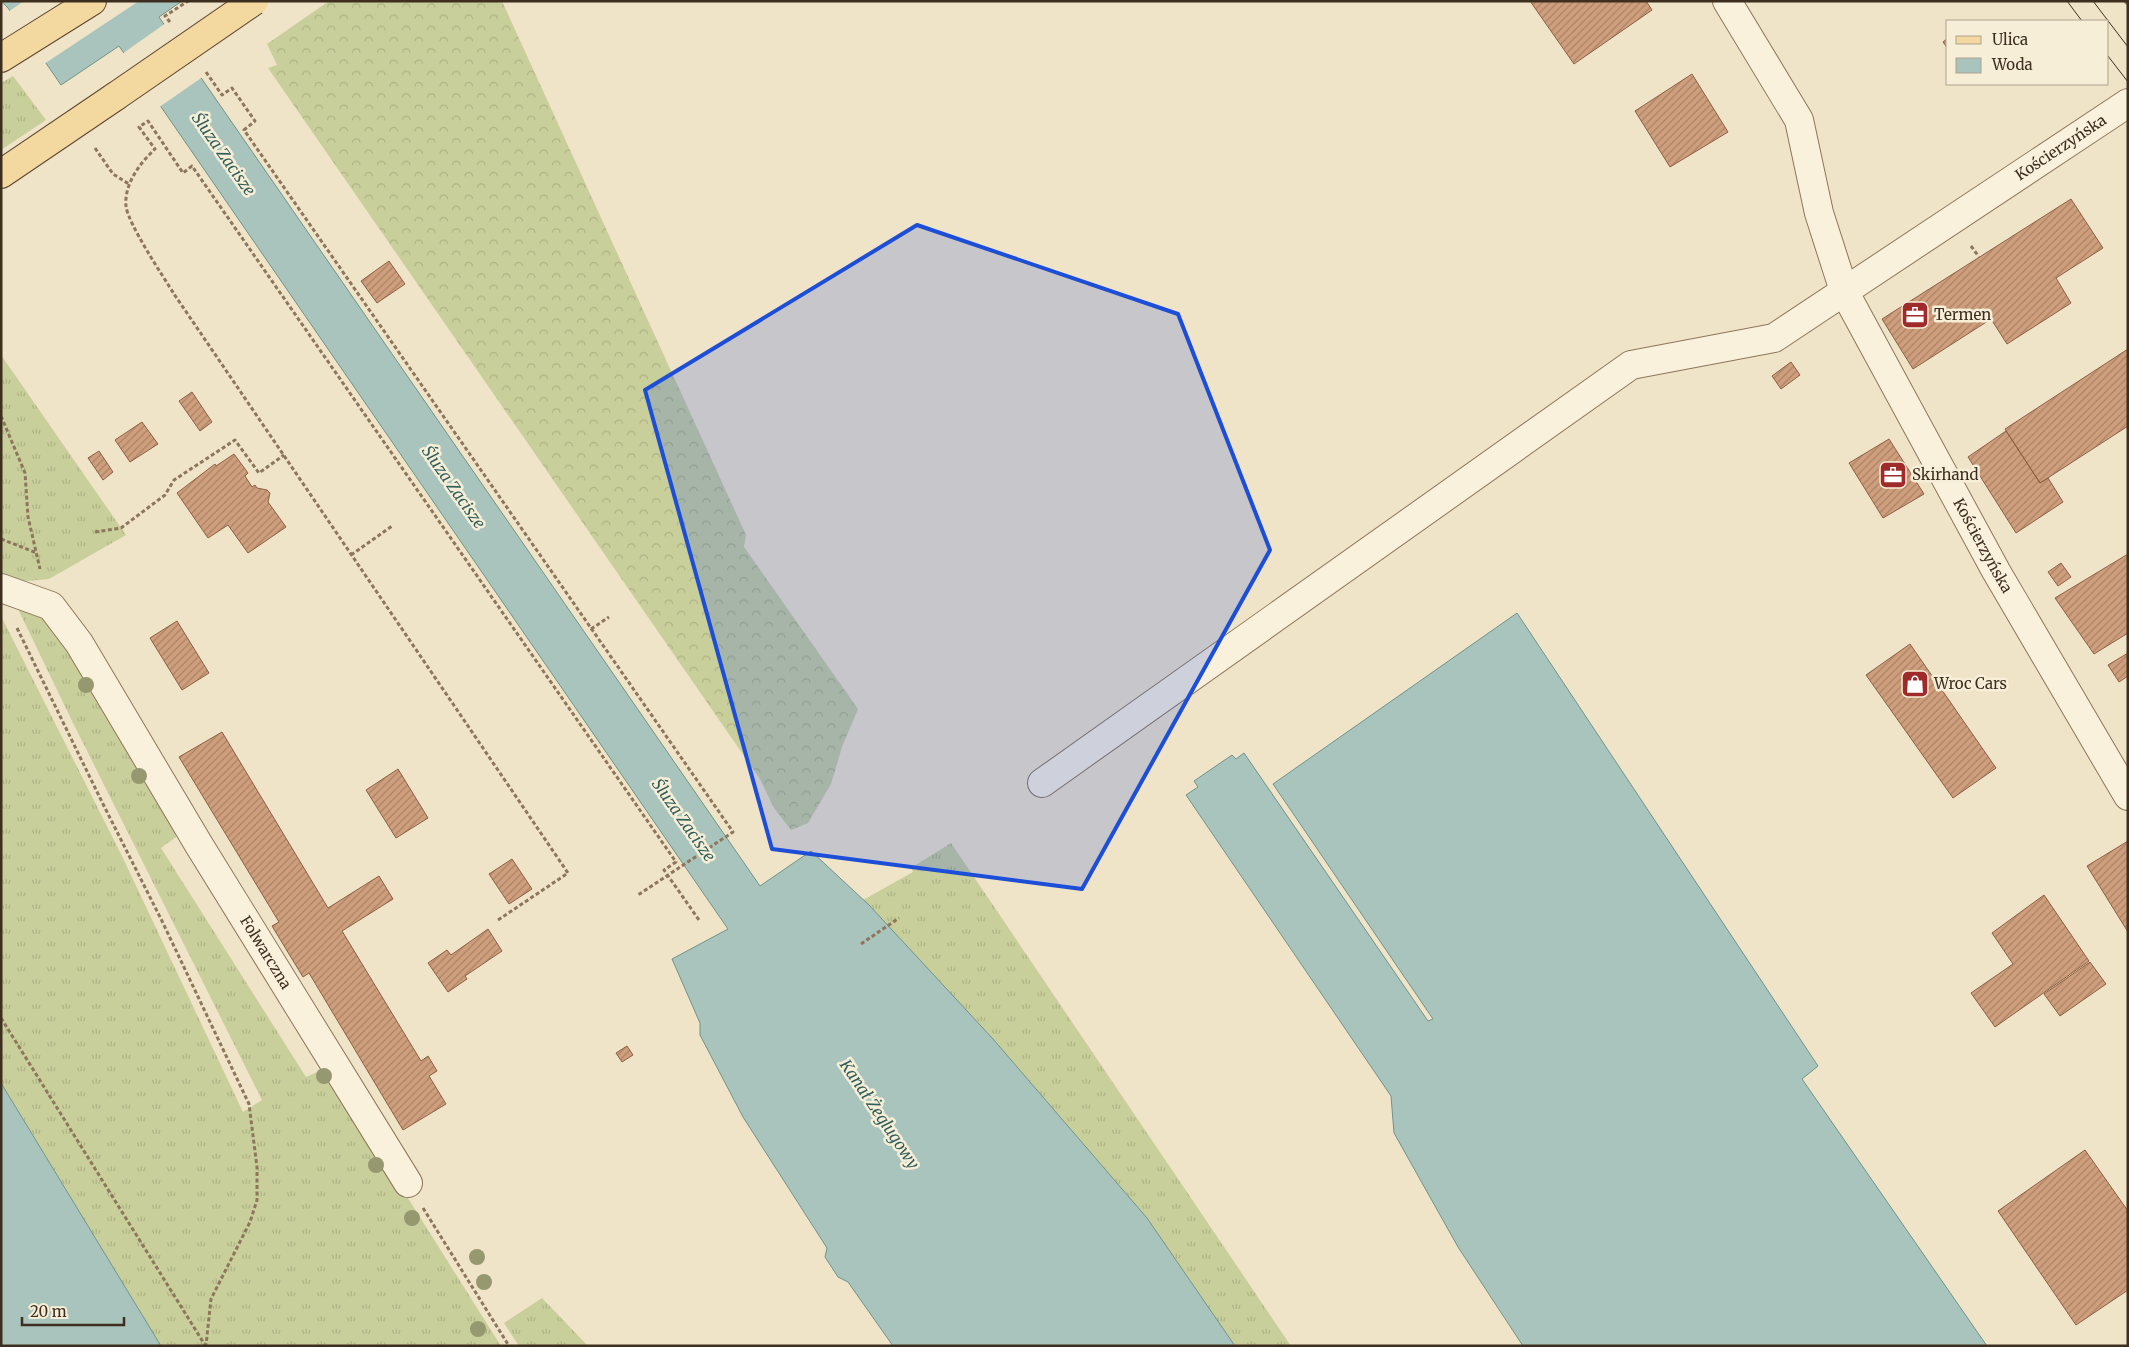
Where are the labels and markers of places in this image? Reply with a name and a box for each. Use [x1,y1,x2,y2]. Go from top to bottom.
office icon: Termen [1900,300,1930,330]
place label: Termen [1934,305,1991,324]
office icon: Skirhand [1878,460,1908,490]
place label: Skirhand [1912,465,1979,484]
shop icon: Wroc Cars [1900,669,1930,699]
place label: Wroc Cars [1933,674,2007,693]

